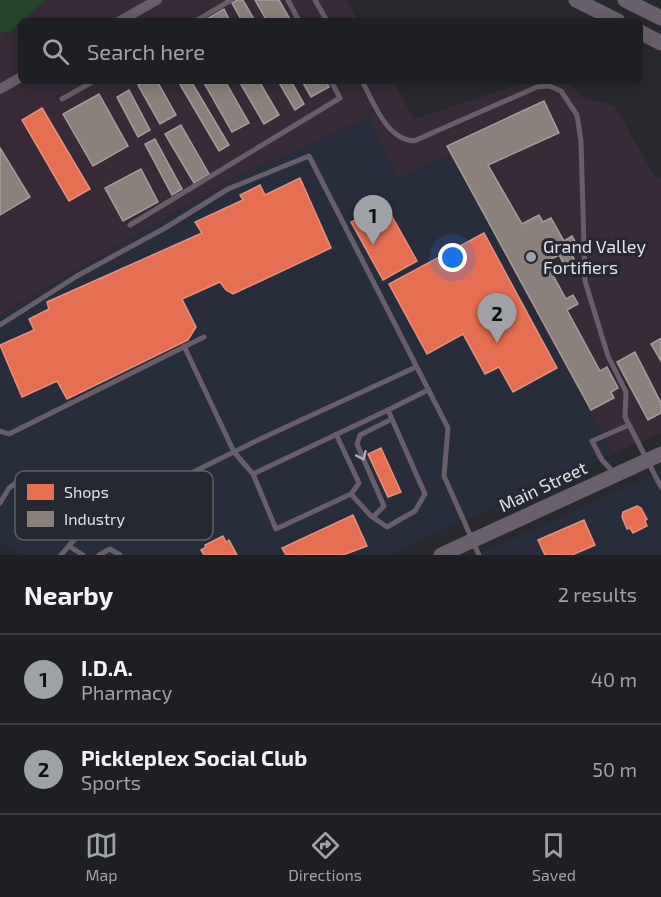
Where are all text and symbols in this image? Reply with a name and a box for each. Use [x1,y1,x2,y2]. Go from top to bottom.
search box [18,18,643,84]
icon: search [39,35,72,68]
text: Search here [87,38,205,64]
pin: 1 [354,196,392,245]
place label: Grand Valley Fortifiers [543,235,646,278]
your location [438,243,467,272]
marker: Grand Valley Fortifiers [524,250,538,264]
pin: 2 [478,294,516,343]
one-way arrow [355,450,367,461]
street label: Main Street [495,456,590,516]
legend [15,471,213,540]
text: Shops [64,482,109,501]
text: Industry [64,509,125,528]
text: Nearby [24,579,113,610]
text: 2 results [558,582,637,606]
text: I.D.A. [81,654,133,680]
text: 1 [39,667,48,691]
text: 40 m [591,667,637,691]
text: Pharmacy [81,680,172,704]
text: Pickleplex Social Club [81,744,307,770]
text: 2 [38,757,49,781]
text: 50 m [592,757,637,781]
text: Sports [81,770,141,794]
tab: Map [85,829,118,884]
tab: Directions [288,829,362,884]
tab: Saved [532,829,576,884]

